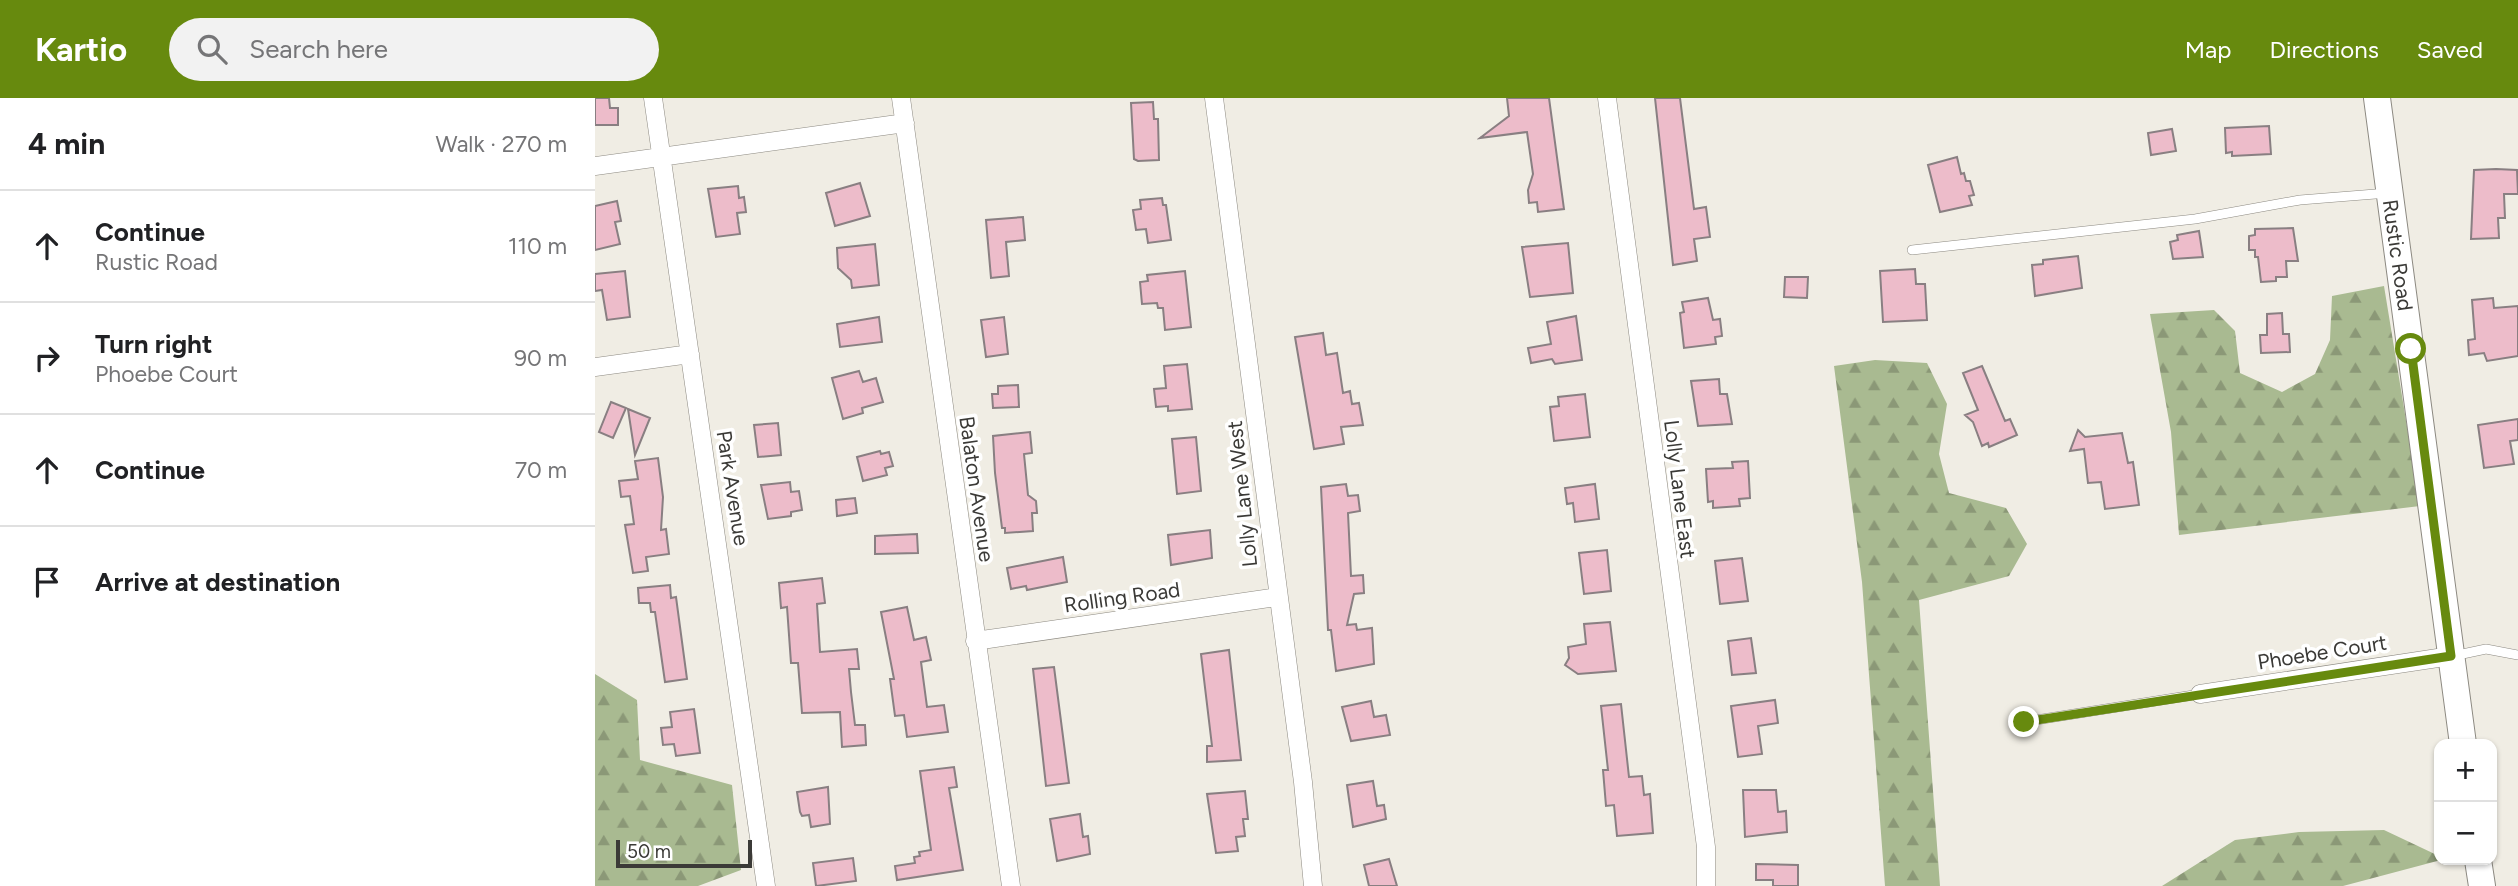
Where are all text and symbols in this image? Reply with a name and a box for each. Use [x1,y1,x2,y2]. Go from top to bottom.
search box [169,18,659,81]
text: Kartio [35,30,127,69]
icon: search [193,30,231,68]
text: Search here [249,33,388,65]
text: Map [2185,35,2231,64]
text: Directions [2269,35,2379,64]
text: Saved [2417,35,2483,64]
text: 4 min [28,125,105,162]
text: Walk · 270 m [436,130,567,158]
street label: Rustic Road [2378,198,2418,312]
text: Continue [95,216,205,248]
icon: ahead [28,227,66,265]
text: 110 m [508,232,567,260]
text: Rustic Road [95,248,218,276]
text: Turn right [95,328,212,360]
route start [2395,333,2426,364]
icon: right [28,339,66,377]
text: 90 m [514,344,567,372]
text: Phoebe Court [95,360,238,388]
street label: Balaton Avenue [954,415,1000,563]
street label: Lolly Lane East [1659,418,1701,560]
street label: Lolly Lane West [1222,420,1262,568]
street label: Park Avenue [712,429,754,547]
icon: ahead [28,451,66,489]
text: Continue [95,454,205,486]
text: 70 m [515,456,567,484]
icon: arrive [28,563,66,601]
text: Arrive at destination [95,566,340,598]
street label: Rolling Road [1062,576,1182,618]
street label: Phoebe Court [2256,629,2388,675]
route end [2008,706,2039,737]
map controls [2434,739,2497,865]
button: + [2434,739,2497,802]
button: − [2434,802,2497,865]
scale bar [616,837,753,869]
text: 50 m [627,840,671,863]

